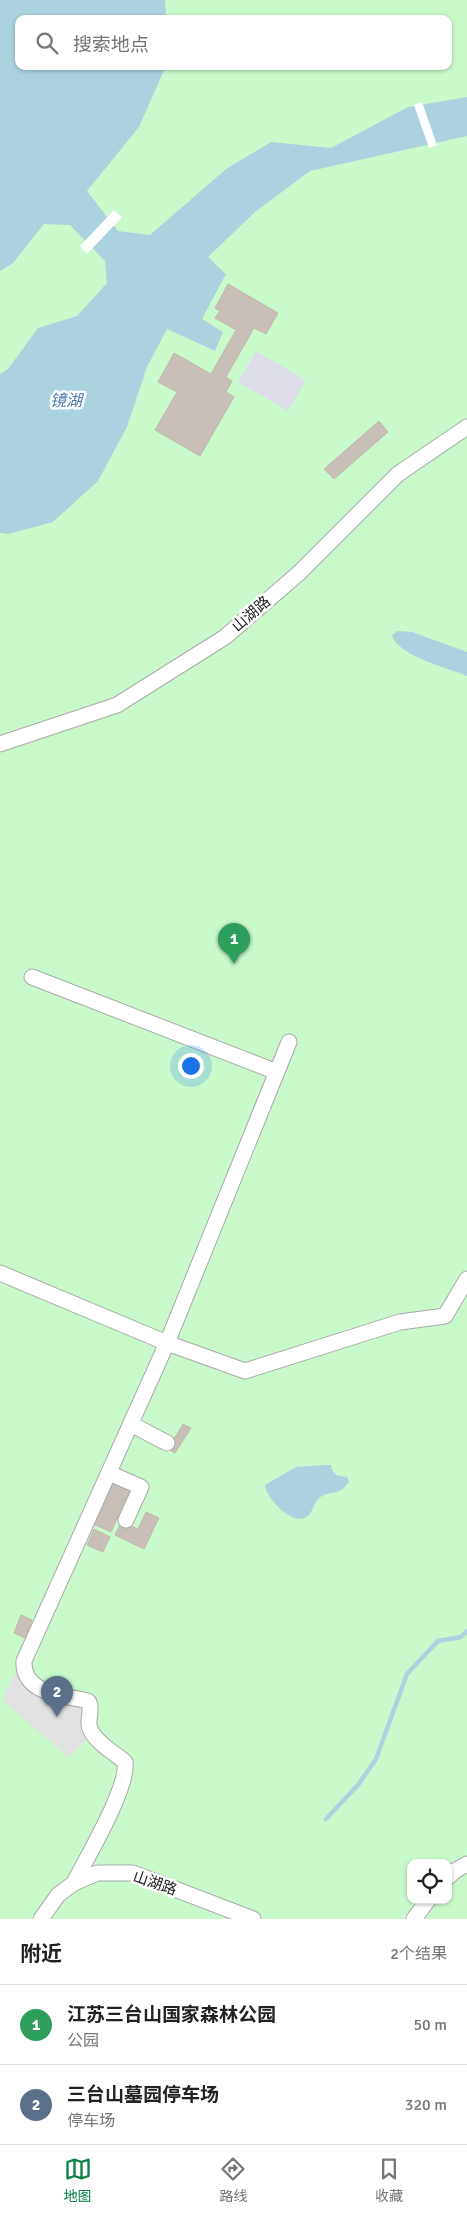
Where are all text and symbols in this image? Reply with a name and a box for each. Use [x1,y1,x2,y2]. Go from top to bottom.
search box [15,15,452,70]
icon: search [33,29,61,57]
text: 搜索地点 [73,33,149,57]
water label: 镜湖 [50,391,85,411]
street label: 山湖路 [228,592,274,636]
pin: 1 [218,923,250,964]
your location [178,1053,204,1079]
pin: 2 [41,1676,73,1717]
map controls [407,1859,452,1904]
button: locate [407,1859,452,1904]
street label: 山湖路 [131,1867,179,1899]
text: 附近 [20,1941,62,1967]
text: 2个结果 [390,1944,447,1964]
text: 江苏三台山国家森林公园 [67,2003,276,2027]
text: 1 [32,2015,40,2035]
text: 50 m [413,2015,447,2035]
text: 公园 [67,2031,99,2051]
text: 三台山墓园停车场 [67,2083,219,2107]
text: 2 [32,2095,40,2115]
text: 320 m [405,2095,447,2115]
text: 停车场 [67,2111,115,2131]
tab: 地图 [64,2155,92,2205]
tab: 路线 [219,2155,247,2205]
tab: 收藏 [375,2155,403,2205]

